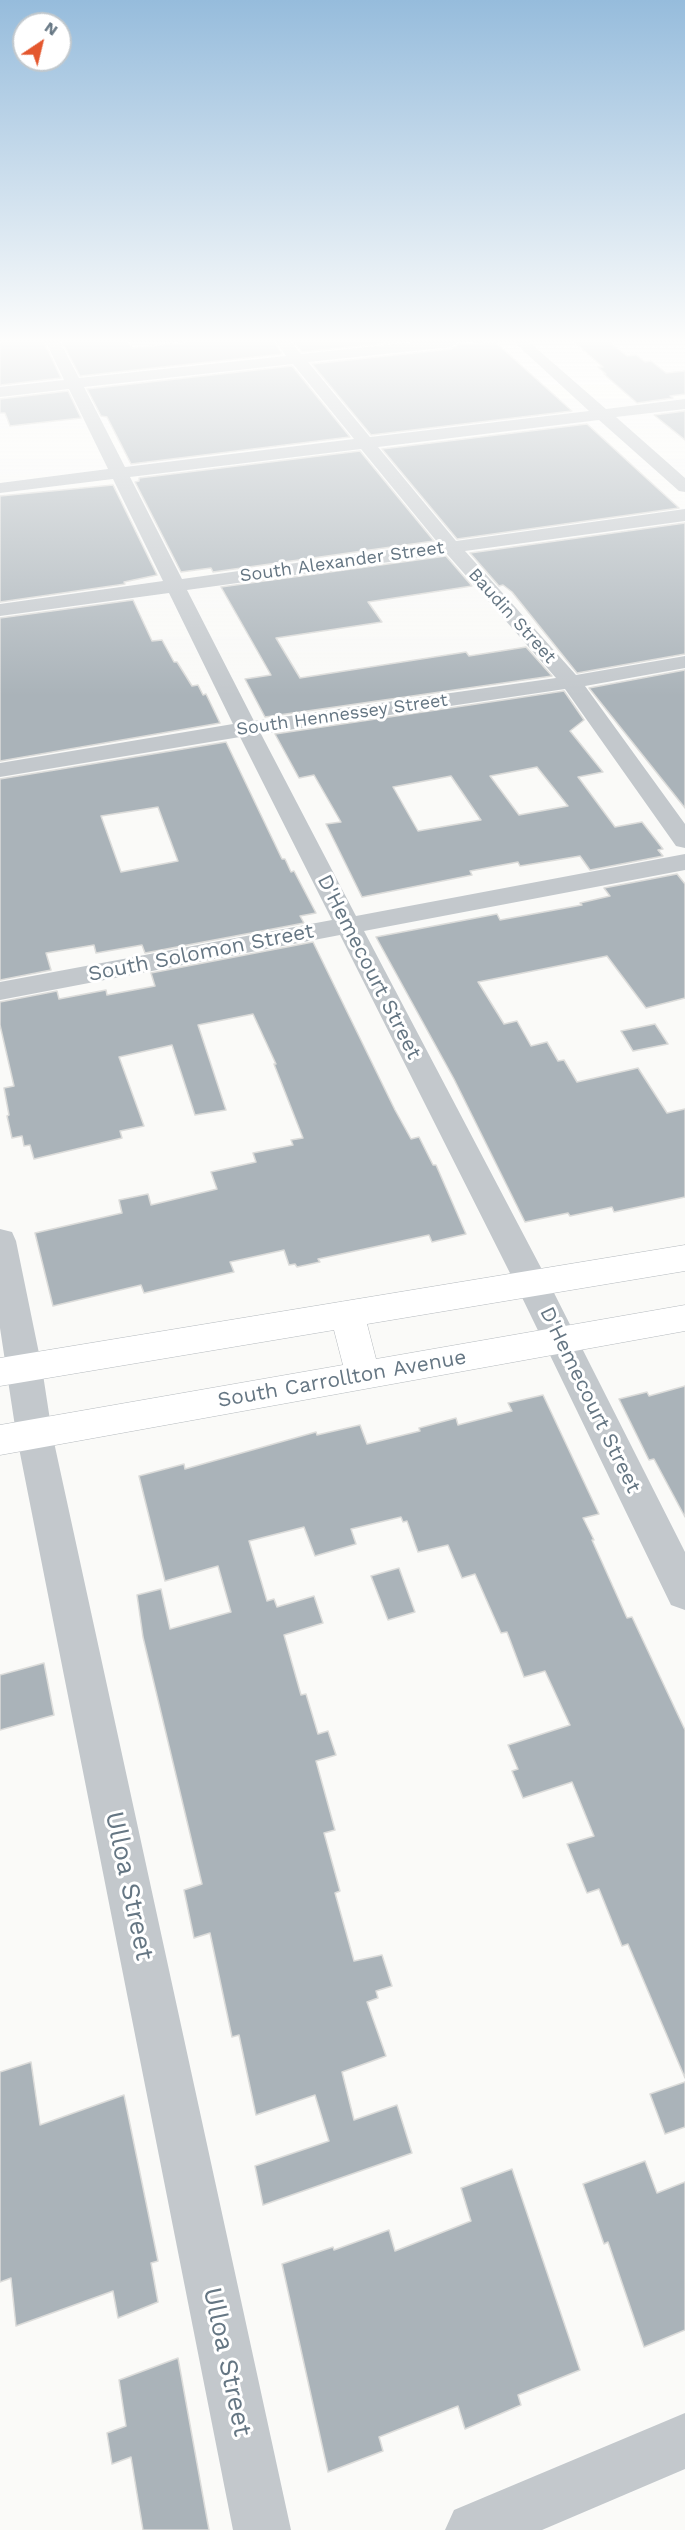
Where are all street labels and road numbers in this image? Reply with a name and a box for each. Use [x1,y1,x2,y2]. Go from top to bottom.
street label: South Alexander Street [239,537,445,587]
street label: Baudin Street [464,564,560,668]
street label: South Hennessey Street [235,689,449,741]
street label: D'Hemecourt Street [311,870,427,1064]
street label: South Solomon Street [86,919,316,987]
street label: D'Hemecourt Street [534,1303,646,1497]
street label: South Carrollton Avenue [216,1345,468,1413]
street label: Ulloa Street [98,1809,160,1963]
street label: Ulloa Street [196,2285,258,2439]

